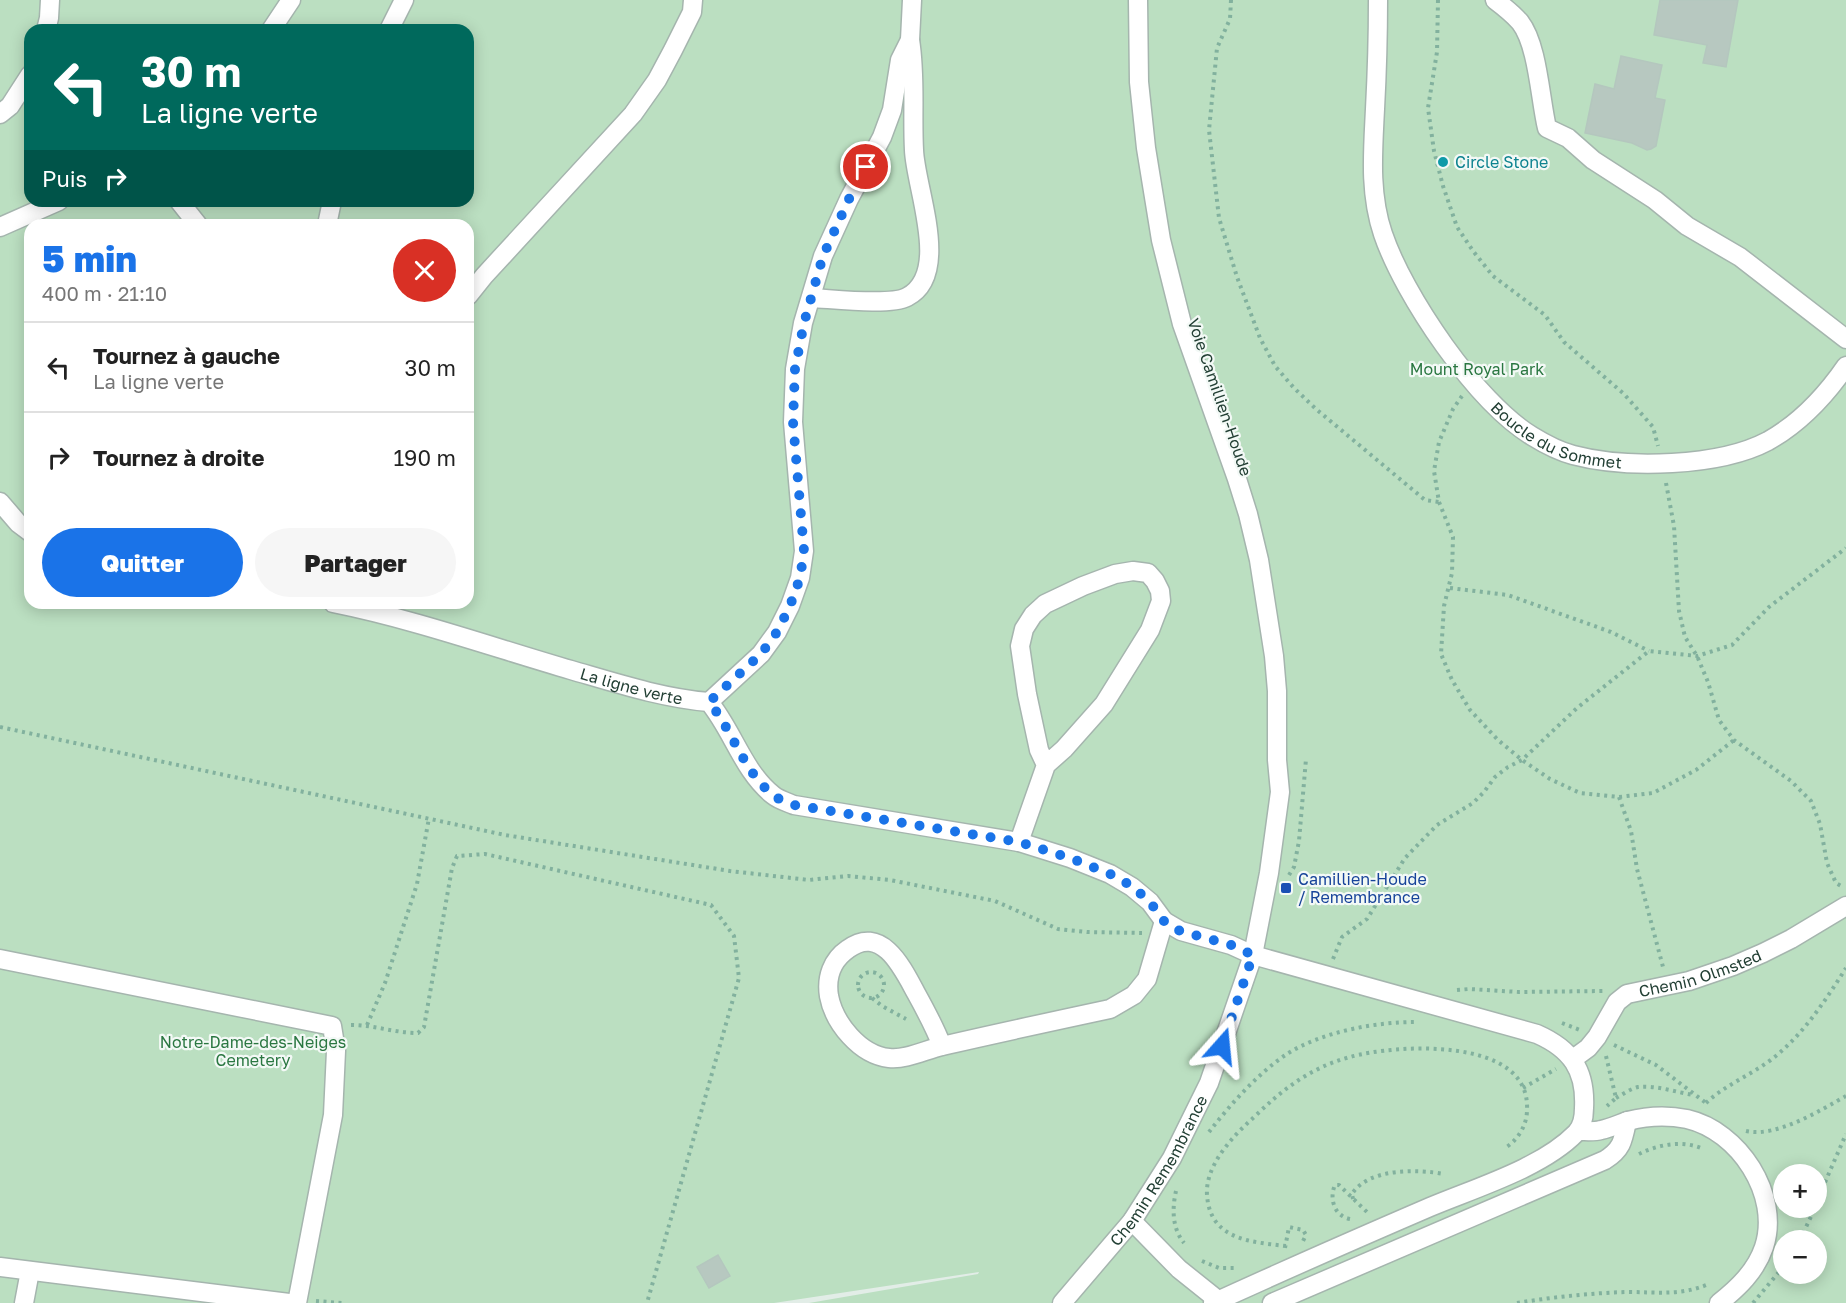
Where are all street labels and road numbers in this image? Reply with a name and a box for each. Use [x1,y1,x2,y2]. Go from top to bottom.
street label: Voie Camillien-Houde [1184,315,1256,479]
street label: Boucle du Sommet [1487,397,1623,473]
street label: La ligne verte [578,663,684,709]
street label: Chemin Olmsted [1637,945,1764,1001]
street label: Chemin Remembrance [1105,1092,1211,1250]

